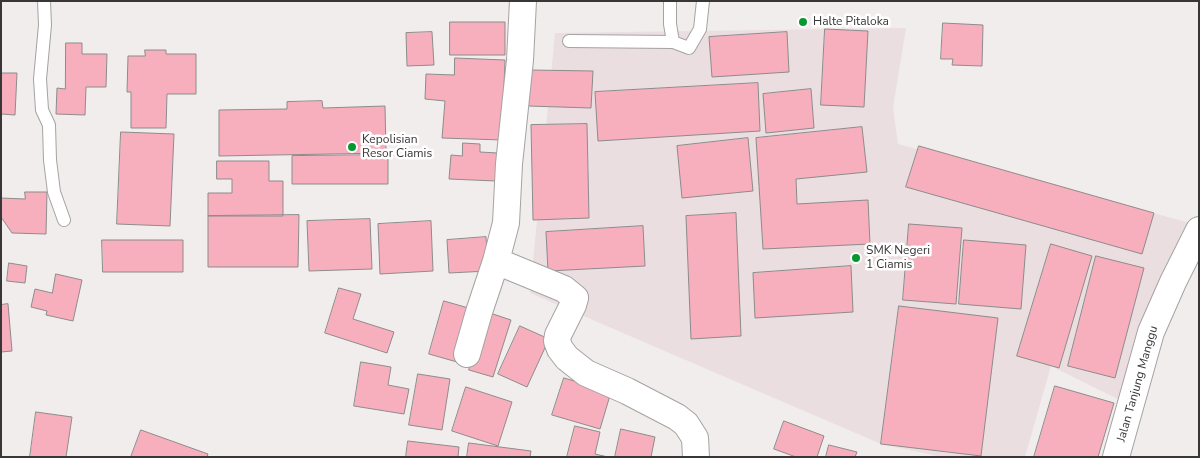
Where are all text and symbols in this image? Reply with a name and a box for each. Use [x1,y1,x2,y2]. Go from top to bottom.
place label: Halte Pitaloka [813,15,889,29]
marker: Halte Pitaloka [797,16,809,28]
place label: Kepolisian Resor Ciamis [362,133,432,161]
marker: Kepolisian Resor Ciamis [346,141,358,153]
place label: SMK Negeri 1 Ciamis [866,244,930,272]
marker: SMK Negeri 1 Ciamis [850,252,862,264]
street label: Jalan Tanjung Manggu [1115,324,1161,444]

